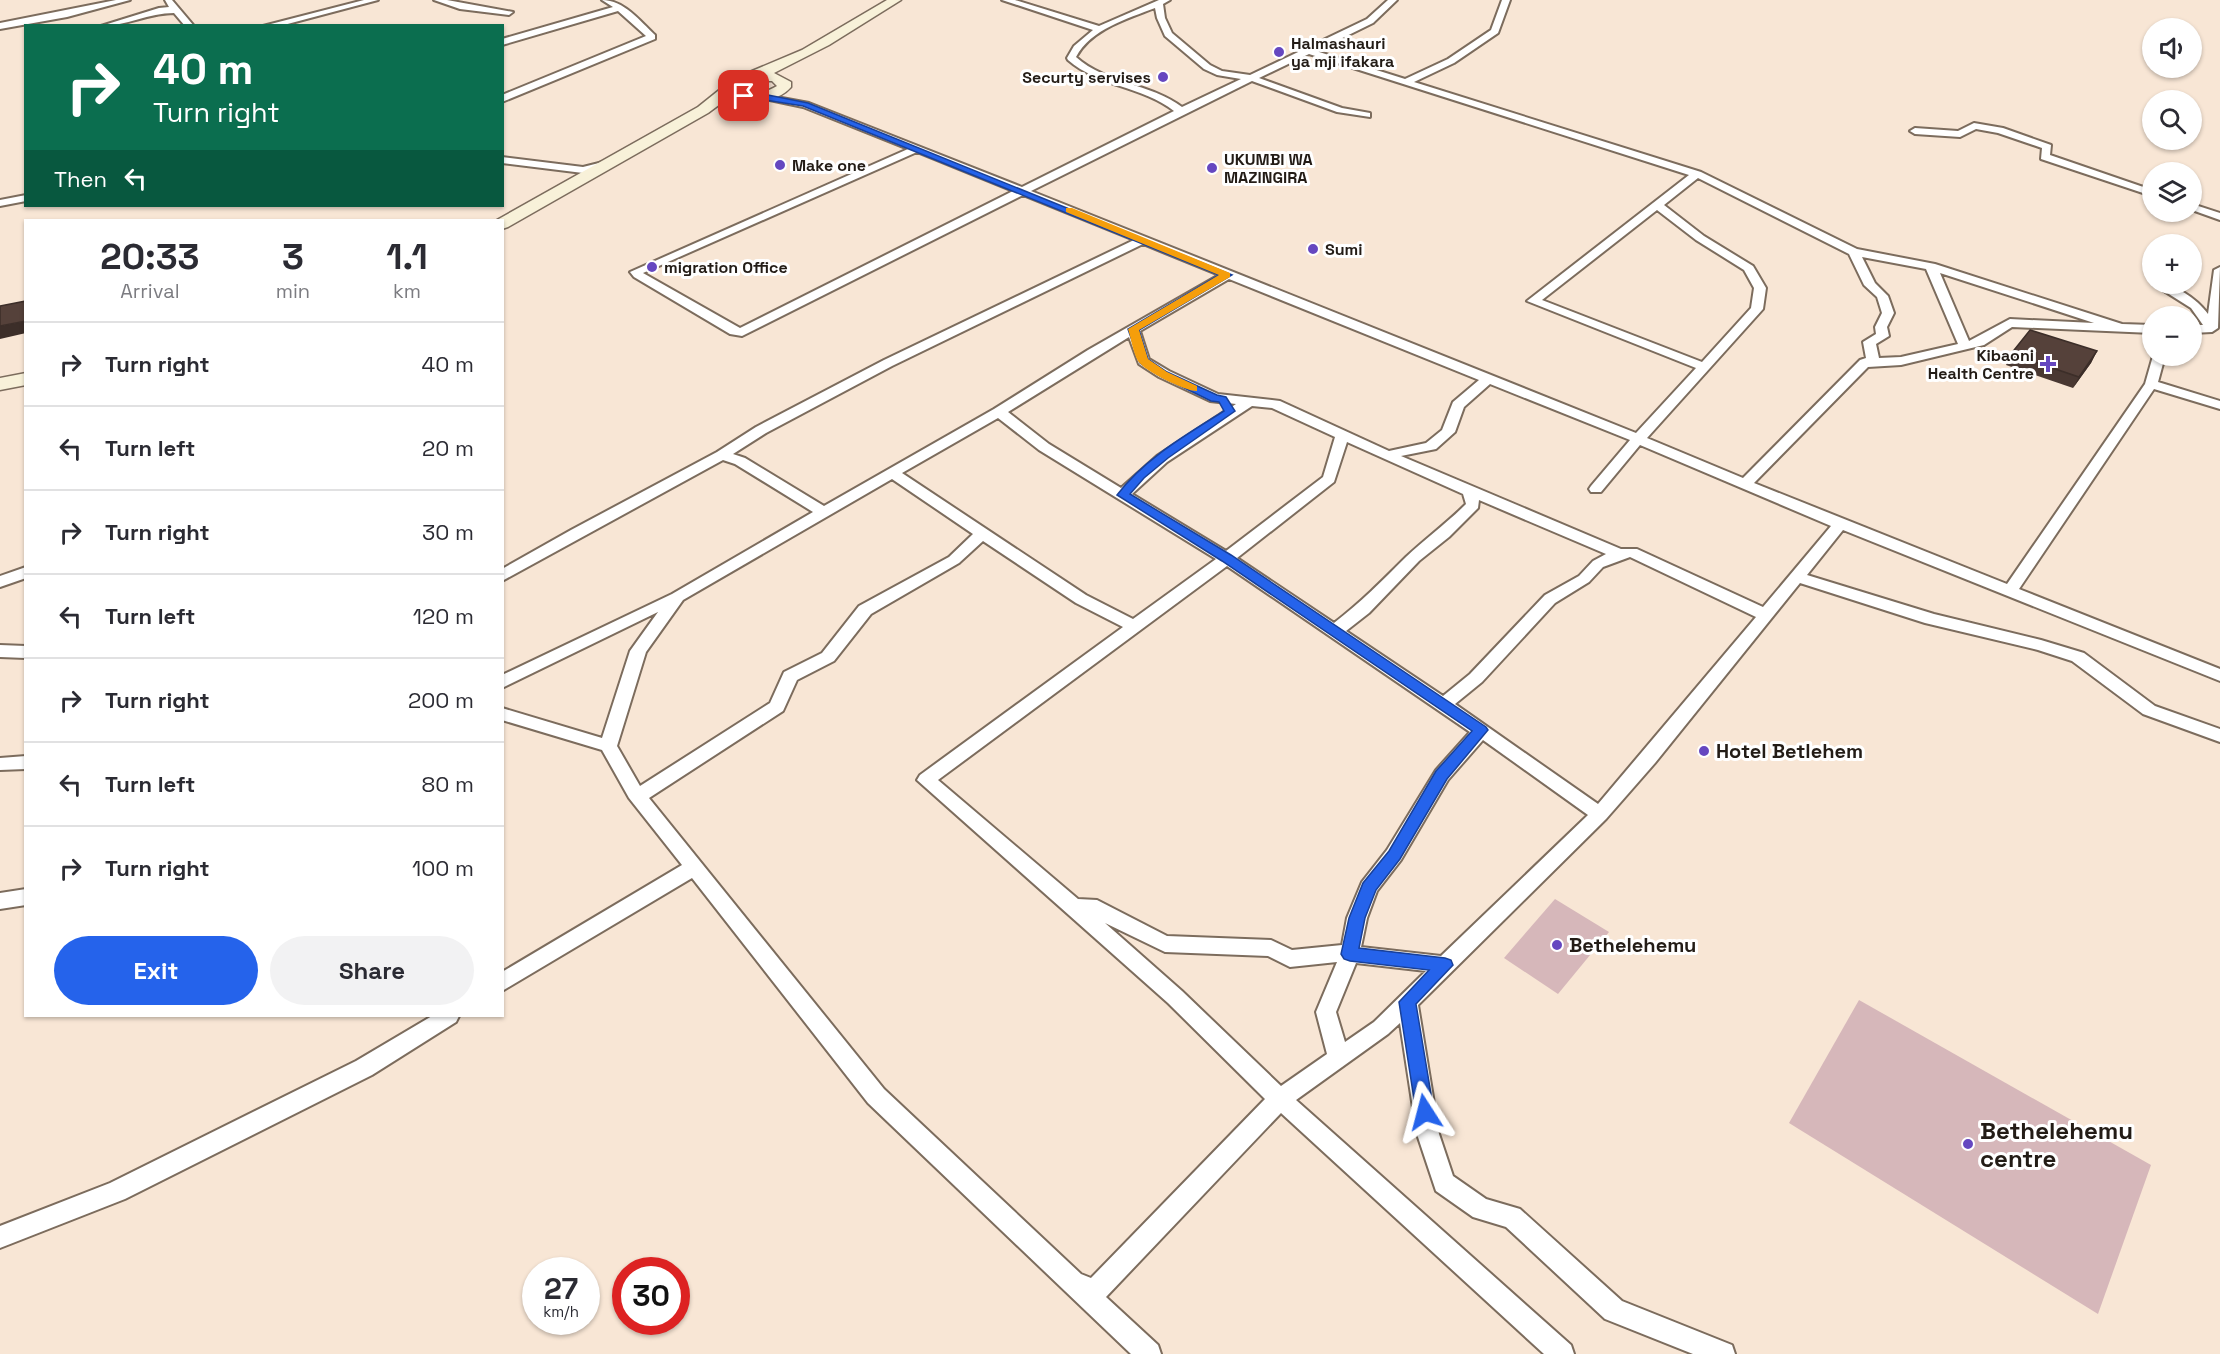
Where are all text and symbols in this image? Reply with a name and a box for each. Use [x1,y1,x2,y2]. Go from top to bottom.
map controls [2142,18,2202,366]
button: sound [2142,18,2202,78]
place label: Halmashauri ya mji ifakara [1291,33,1394,72]
text: 40 m [153,43,253,96]
marker: Halmashauri ya mji ifakara [1272,45,1286,59]
icon: right [54,48,132,126]
place label: Securty servises [1022,67,1151,88]
pin [718,70,769,121]
marker: Securty servises [1156,70,1170,84]
icon: arrive [727,79,760,112]
button: search [2142,90,2202,150]
text: Turn right [153,95,280,130]
place label: UKUMBI WA MAZINGIRA [1224,149,1313,188]
place label: Make one [792,155,866,176]
marker: Make one [773,158,787,172]
marker: UKUMBI WA MAZINGIRA [1205,161,1219,175]
icon: left [119,162,152,195]
button: layers [2142,162,2202,222]
text: Then [54,165,107,193]
text: 20:33 [100,234,199,280]
text: 3 [282,234,304,280]
text: 1.1 [386,234,428,280]
button: + [2142,234,2202,294]
place label: Sumi [1325,239,1362,260]
marker: Sumi [1306,242,1320,256]
place label: migration Office [664,257,788,278]
marker: migration Office [645,260,659,274]
text: Arrival [120,278,180,304]
text: min [276,278,310,304]
text: km [393,278,421,304]
button: − [2142,306,2202,366]
place label: Kibaoni Health Centre [1928,345,2034,384]
icon: right [54,348,87,381]
text: Turn right [105,350,210,378]
text: 40 m [422,350,474,378]
marker: Kibaoni Health Centre [2039,355,2057,373]
icon: left [54,432,87,465]
text: Turn left [105,434,195,462]
text: 20 m [422,434,474,462]
icon: right [54,516,87,549]
text: Turn right [105,518,210,546]
text: 30 m [422,518,474,546]
icon: left [54,600,87,633]
text: Turn left [105,602,195,630]
text: 120 m [413,602,474,630]
icon: right [54,684,87,717]
text: Turn right [105,686,210,714]
text: 200 m [408,686,474,714]
place label: Hotel Betlehem [1716,738,1863,764]
marker: Hotel Betlehem [1697,744,1711,758]
icon: left [54,768,87,801]
text: Turn left [105,770,195,798]
text: 80 m [422,770,474,798]
icon: right [54,852,87,885]
text: Turn right [105,854,210,882]
text: 100 m [412,854,474,882]
place label: Bethelehemu [1569,932,1696,958]
button: Exit [54,936,258,1005]
button: Share [270,936,474,1005]
marker: Bethelehemu [1550,938,1564,952]
position arrow [1393,1080,1457,1144]
place label: Bethelehemu centre [1980,1115,2133,1174]
marker: Bethelehemu centre [1961,1137,1975,1151]
speed limit sign: 30 [612,1257,690,1335]
text: 27 [544,1269,578,1308]
text: km/h [543,1302,579,1321]

